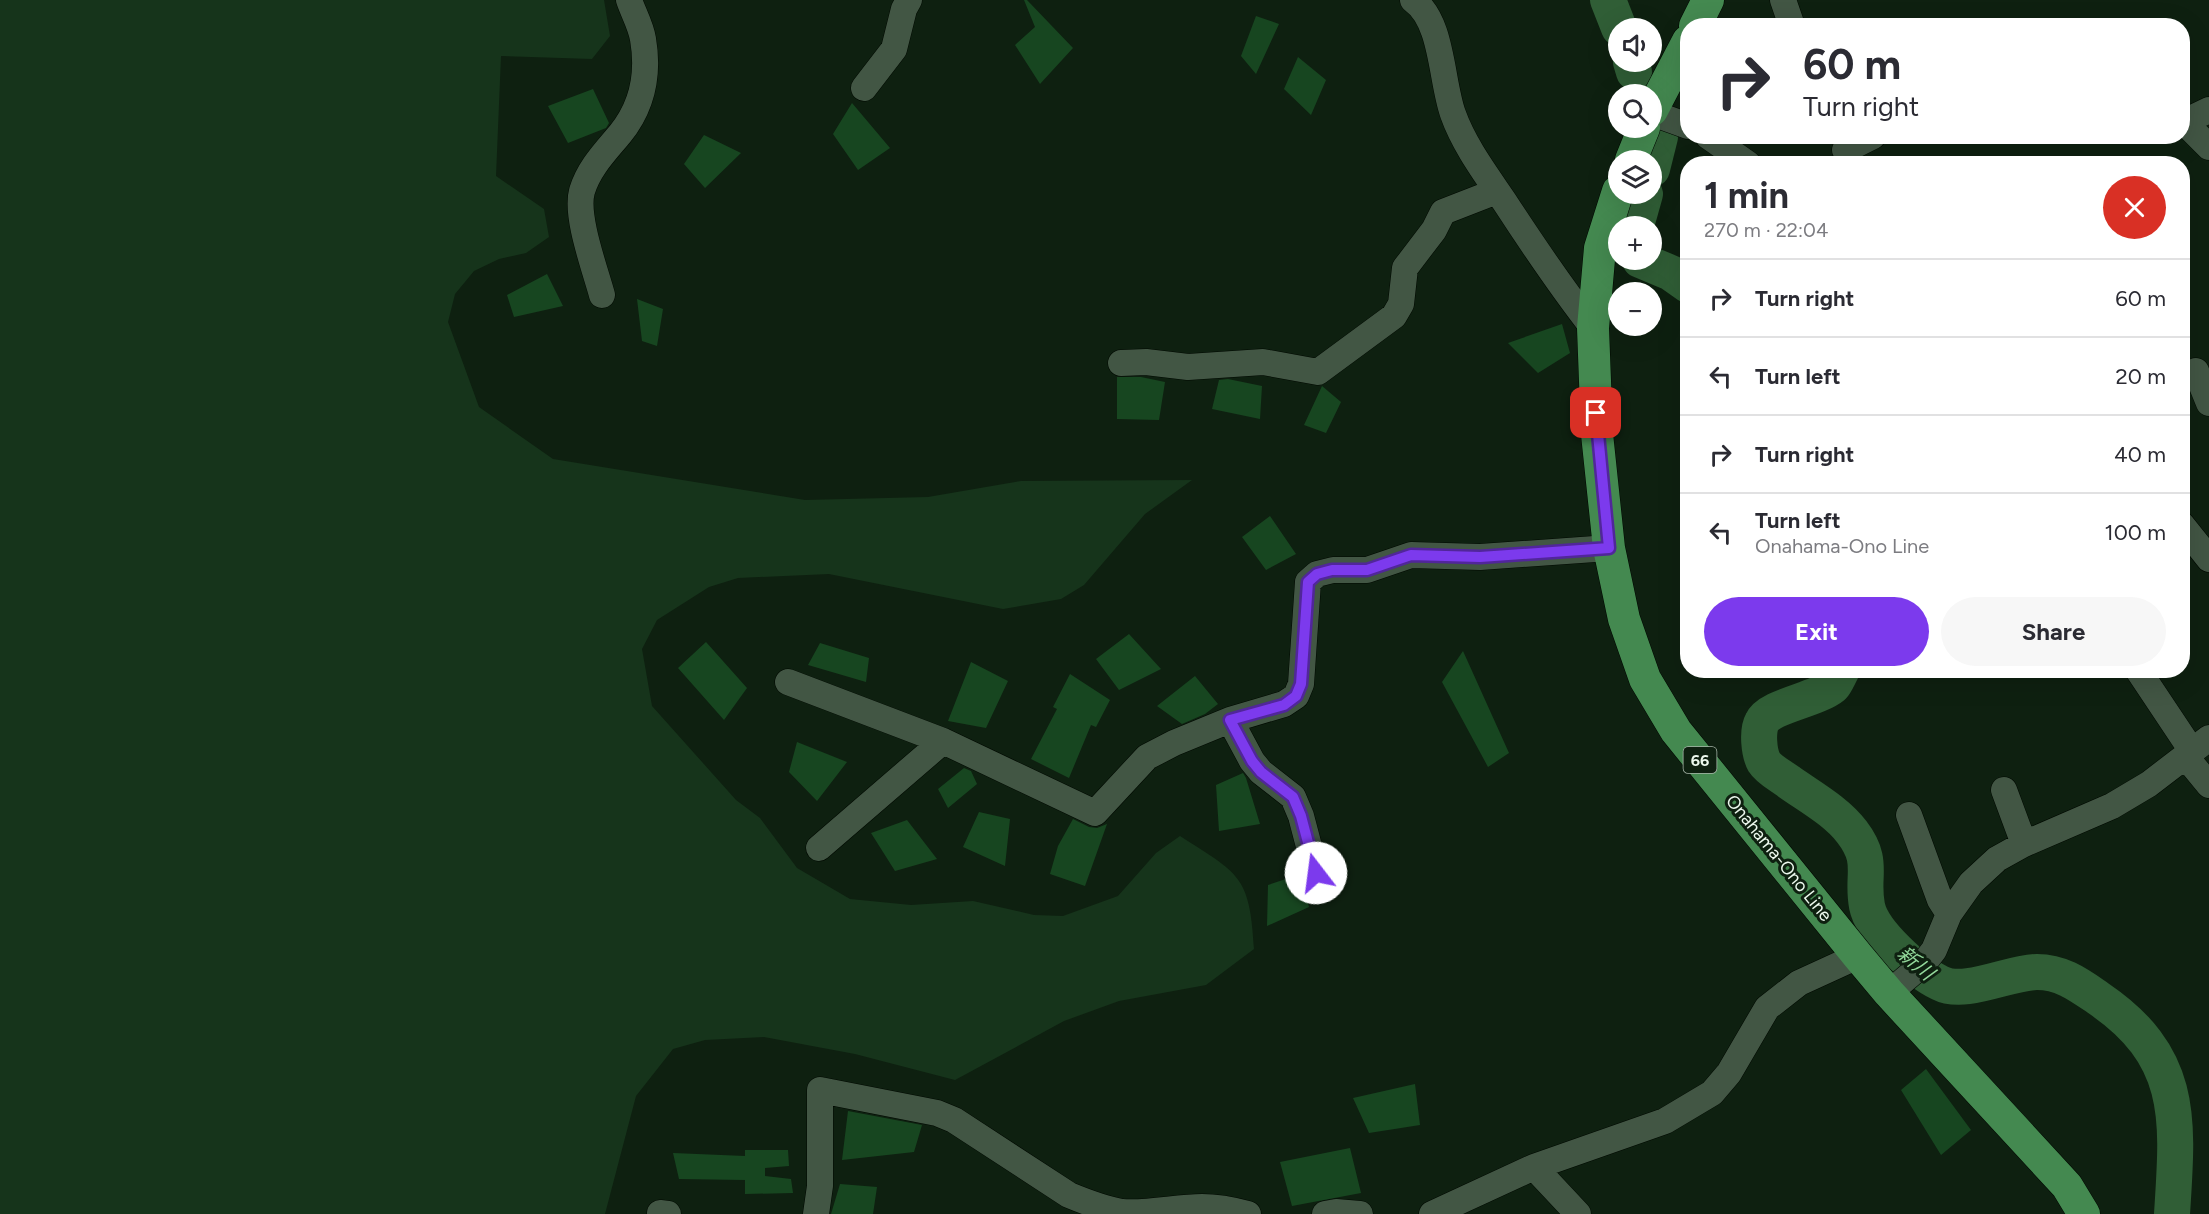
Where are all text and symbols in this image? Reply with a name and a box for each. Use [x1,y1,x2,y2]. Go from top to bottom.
map controls [1608,18,1662,336]
button: sound [1608,18,1662,72]
text: 60 m [1803,39,1901,90]
icon: right [1704,42,1782,120]
button: search [1608,84,1662,138]
text: Turn right [1803,90,1919,123]
button: layers [1608,150,1662,204]
text: 1 min [1704,174,1789,217]
button: close [2103,176,2166,239]
button: + [1608,216,1662,270]
text: 270 m · 22:04 [1704,218,1828,242]
button: − [1608,282,1662,336]
icon: right [1704,282,1737,315]
text: Turn right [1755,285,1854,312]
text: 60 m [2115,285,2166,312]
icon: left [1704,360,1737,393]
text: Turn left [1755,363,1841,390]
text: 20 m [2115,363,2166,390]
pin [1570,387,1621,438]
icon: arrive [1579,396,1612,429]
icon: right [1704,438,1737,471]
text: Turn right [1755,441,1854,468]
text: 40 m [2114,441,2166,468]
text: Turn left [1755,507,1841,534]
icon: left [1704,516,1737,549]
text: 100 m [2105,519,2166,546]
text: Onahama-Ono Line [1755,534,1929,558]
button: Exit [1704,597,1929,666]
button: Share [1941,597,2166,666]
road number: 66 [1684,747,1716,773]
street label: Onahama-Ono Line [1721,790,1837,926]
position arrow [1284,841,1348,905]
water label: 新川 [1893,941,1941,986]

